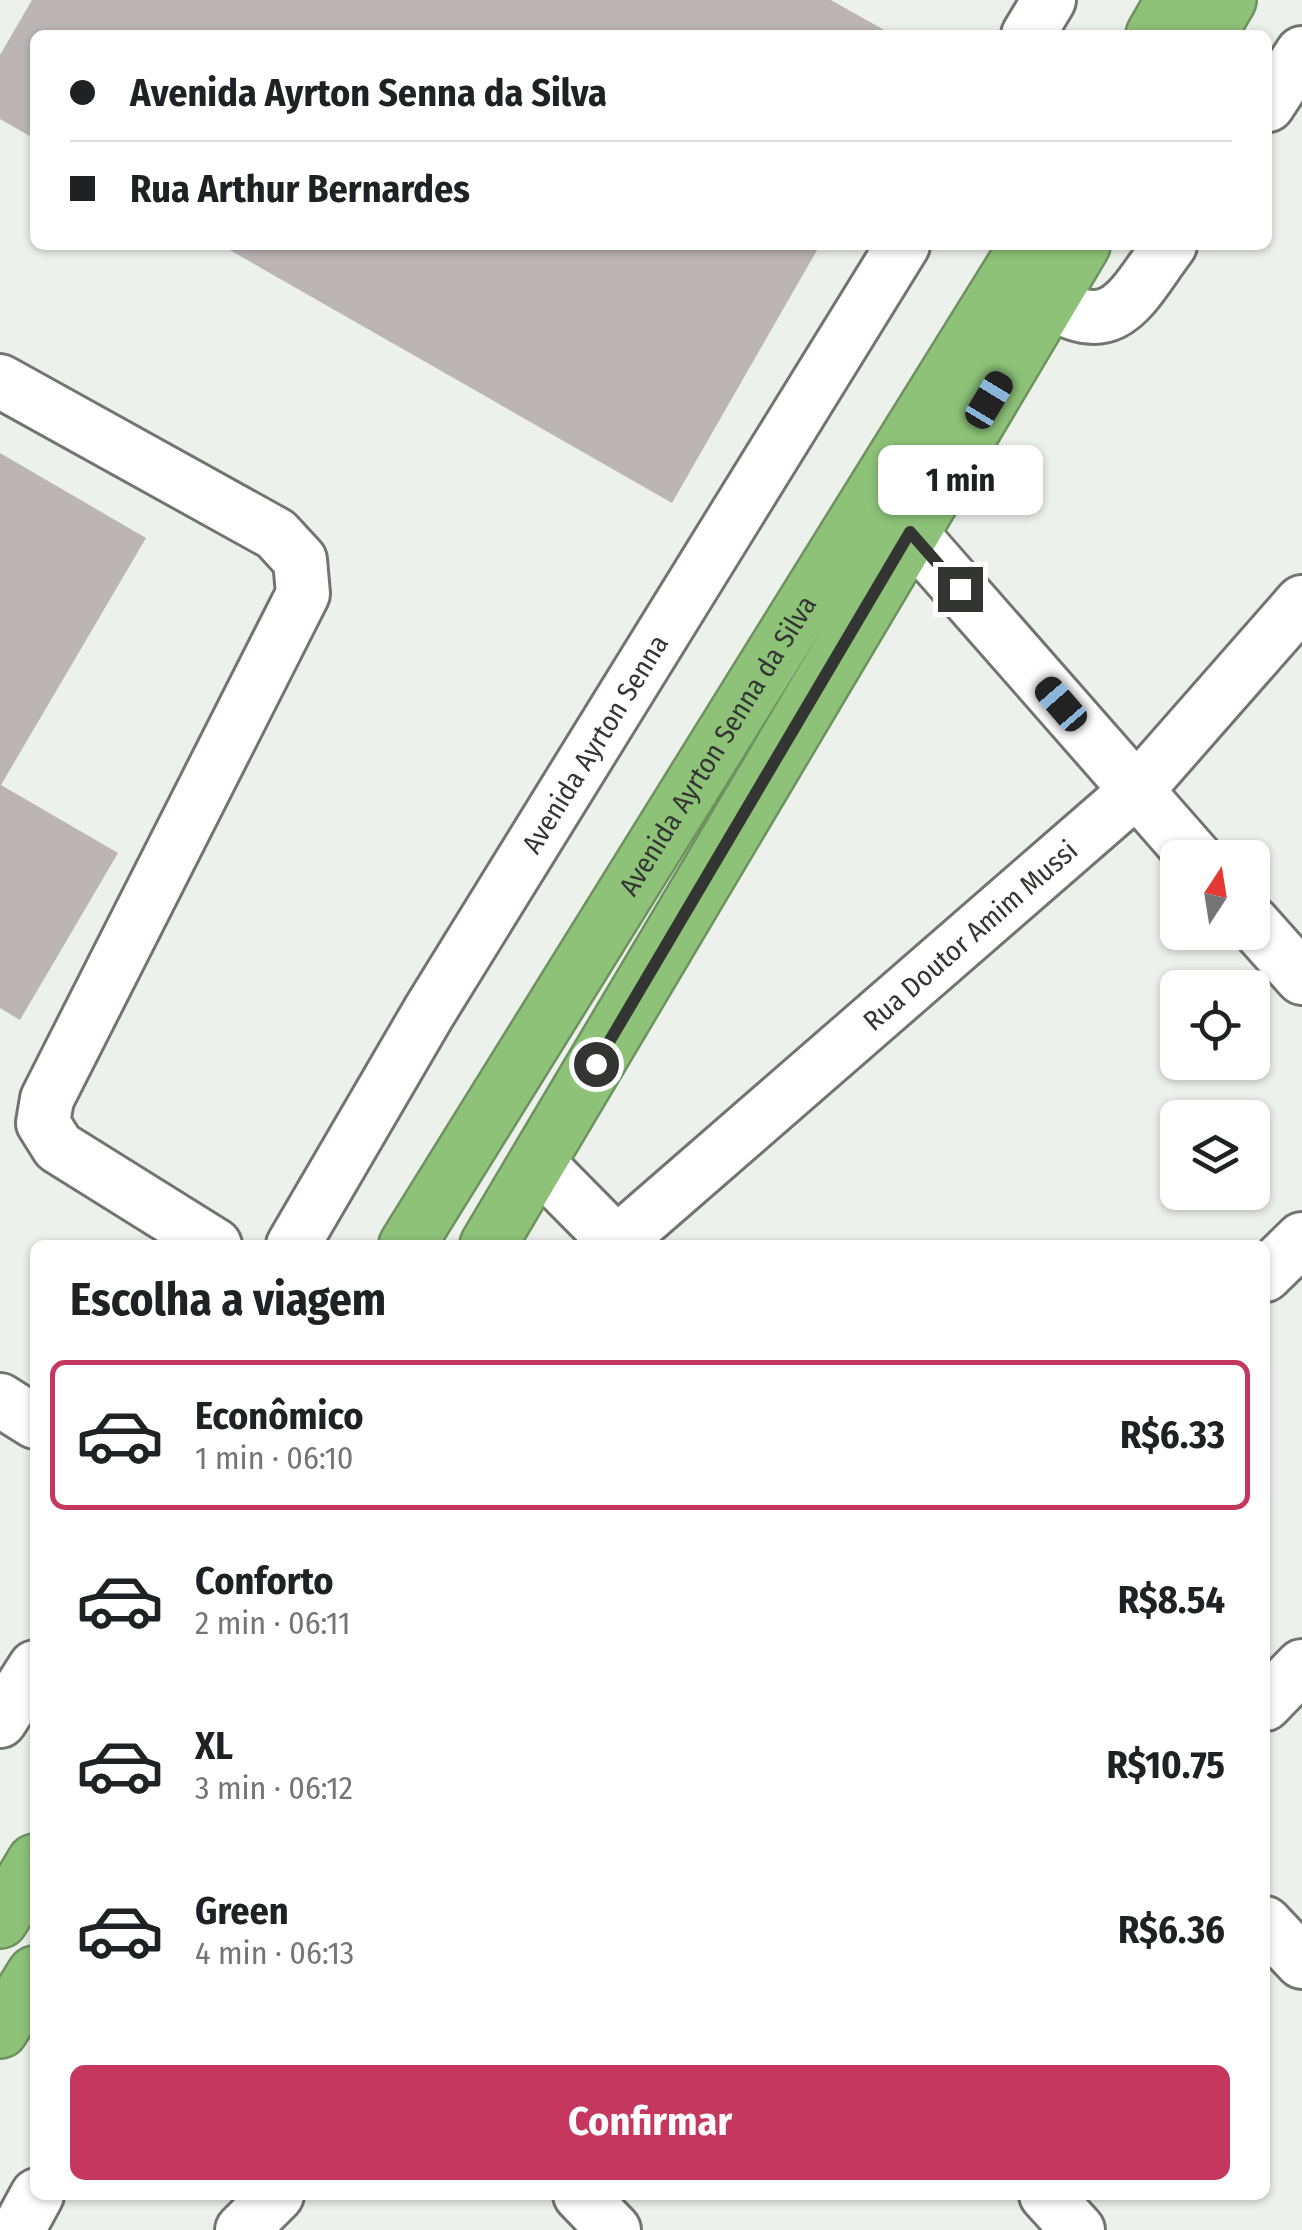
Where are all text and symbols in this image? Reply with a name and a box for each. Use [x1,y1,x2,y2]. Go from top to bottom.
text: Avenida Ayrton Senna da Silva [130,70,607,116]
text: Rua Arthur Bernardes [130,166,470,212]
car [961,367,1017,433]
callout: 1 min [878,444,1042,514]
text: 1 min [926,461,995,499]
route end [938,567,983,612]
street label: Avenida Ayrton Senna da Silva [612,589,823,901]
street label: Avenida Ayrton Senna [515,628,675,859]
car [1030,672,1092,736]
street label: Rua Doutor Amim Mussi [856,833,1084,1037]
north arrow [1160,840,1270,950]
map controls [1160,840,1270,1210]
button: locate [1160,970,1270,1080]
route start [574,1042,619,1087]
button: layers [1160,1100,1270,1210]
text: Escolha a viagem [70,1273,386,1327]
icon: car [75,1390,165,1480]
text: Econômico [195,1393,364,1439]
text: R$6.33 [1120,1412,1225,1458]
text: 1 min · 06:10 [195,1439,354,1477]
icon: car [75,1555,165,1645]
text: Conforto [195,1558,334,1604]
text: R$8.54 [1118,1577,1225,1623]
text: 2 min · 06:11 [195,1604,351,1642]
icon: car [75,1720,165,1810]
text: XL [195,1723,233,1769]
text: R$10.75 [1106,1742,1225,1788]
text: 3 min · 06:12 [195,1769,353,1807]
icon: car [75,1885,165,1975]
text: Green [195,1888,289,1934]
text: R$6.36 [1118,1907,1225,1953]
text: 4 min · 06:13 [195,1934,354,1972]
button: Confirmar [70,2065,1230,2180]

